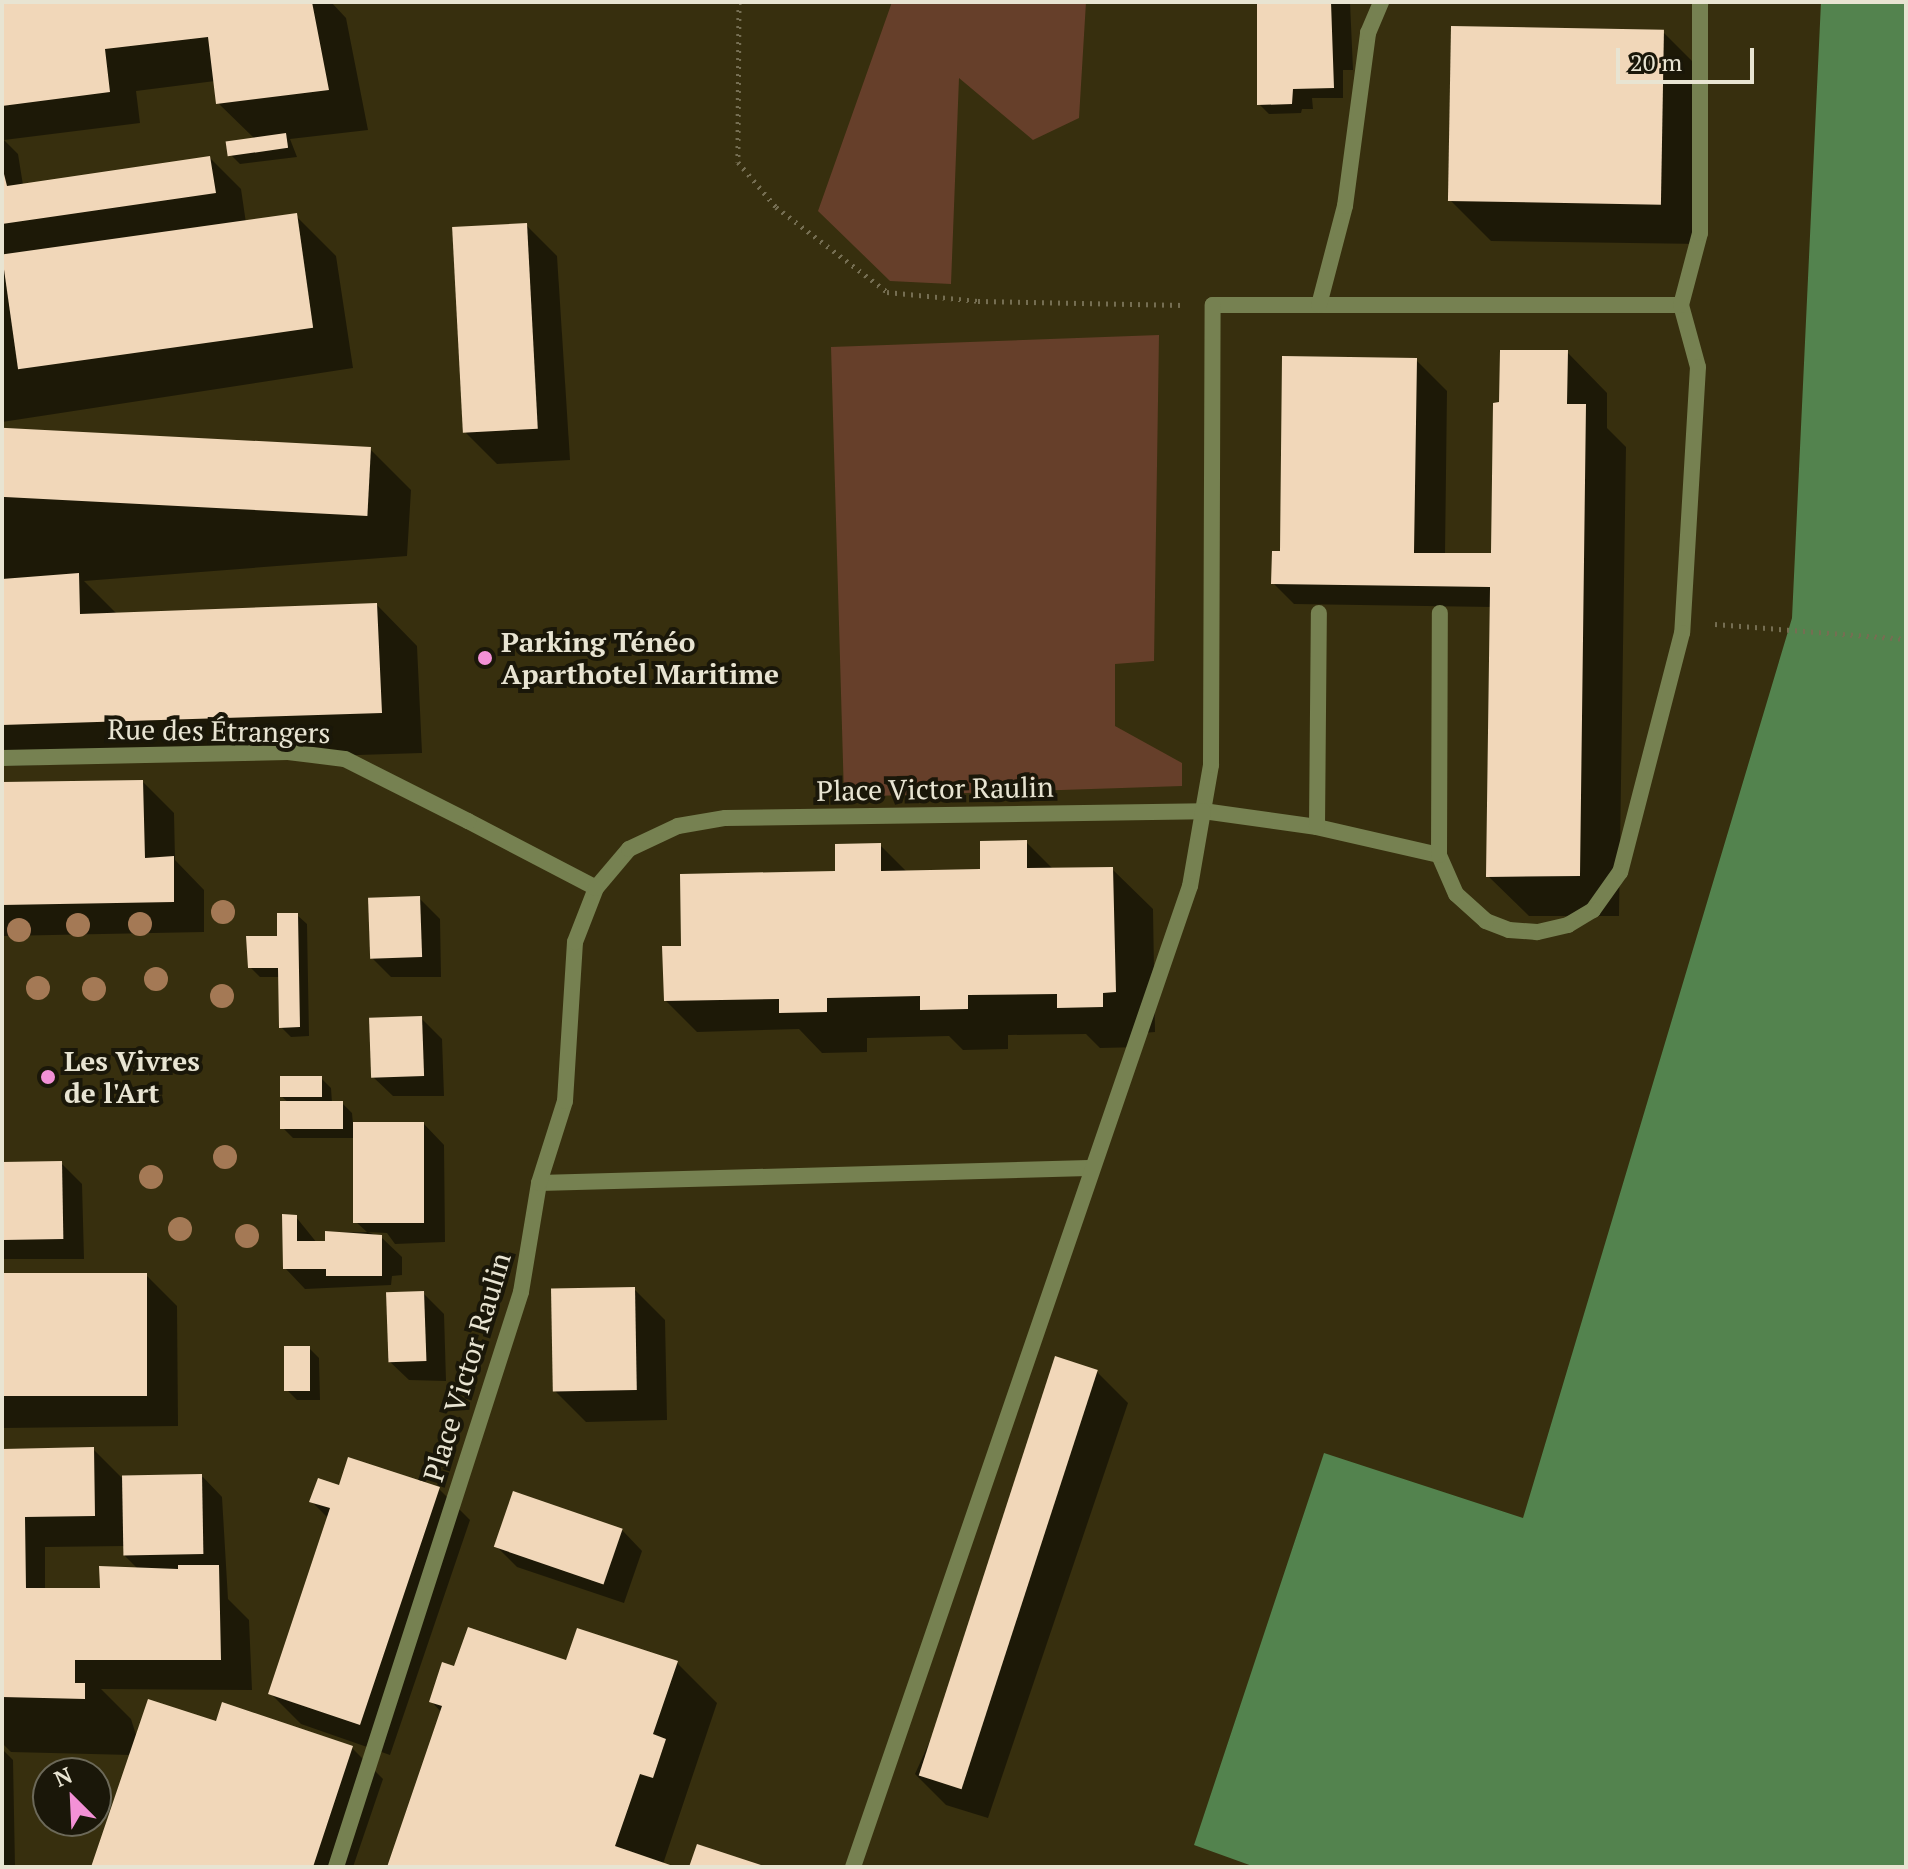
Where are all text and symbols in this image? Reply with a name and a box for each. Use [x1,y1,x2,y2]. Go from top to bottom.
scale bar [1620,32,1758,82]
text: 20 m [1630,46,1682,78]
place label: Parking Ténéo Aparthotel Maritime [501,625,779,691]
marker: Parking Ténéo Aparthotel Maritime [476,649,494,667]
street label: Rue des Étrangers [107,712,331,750]
street label: Place Victor Raulin [816,770,1054,808]
place label: Les Vivres de l'Art [64,1044,200,1110]
marker: Les Vivres de l'Art [39,1068,57,1086]
street label: Place Victor Raulin [416,1248,518,1486]
north arrow [32,1757,112,1837]
text: N [49,1760,76,1793]

